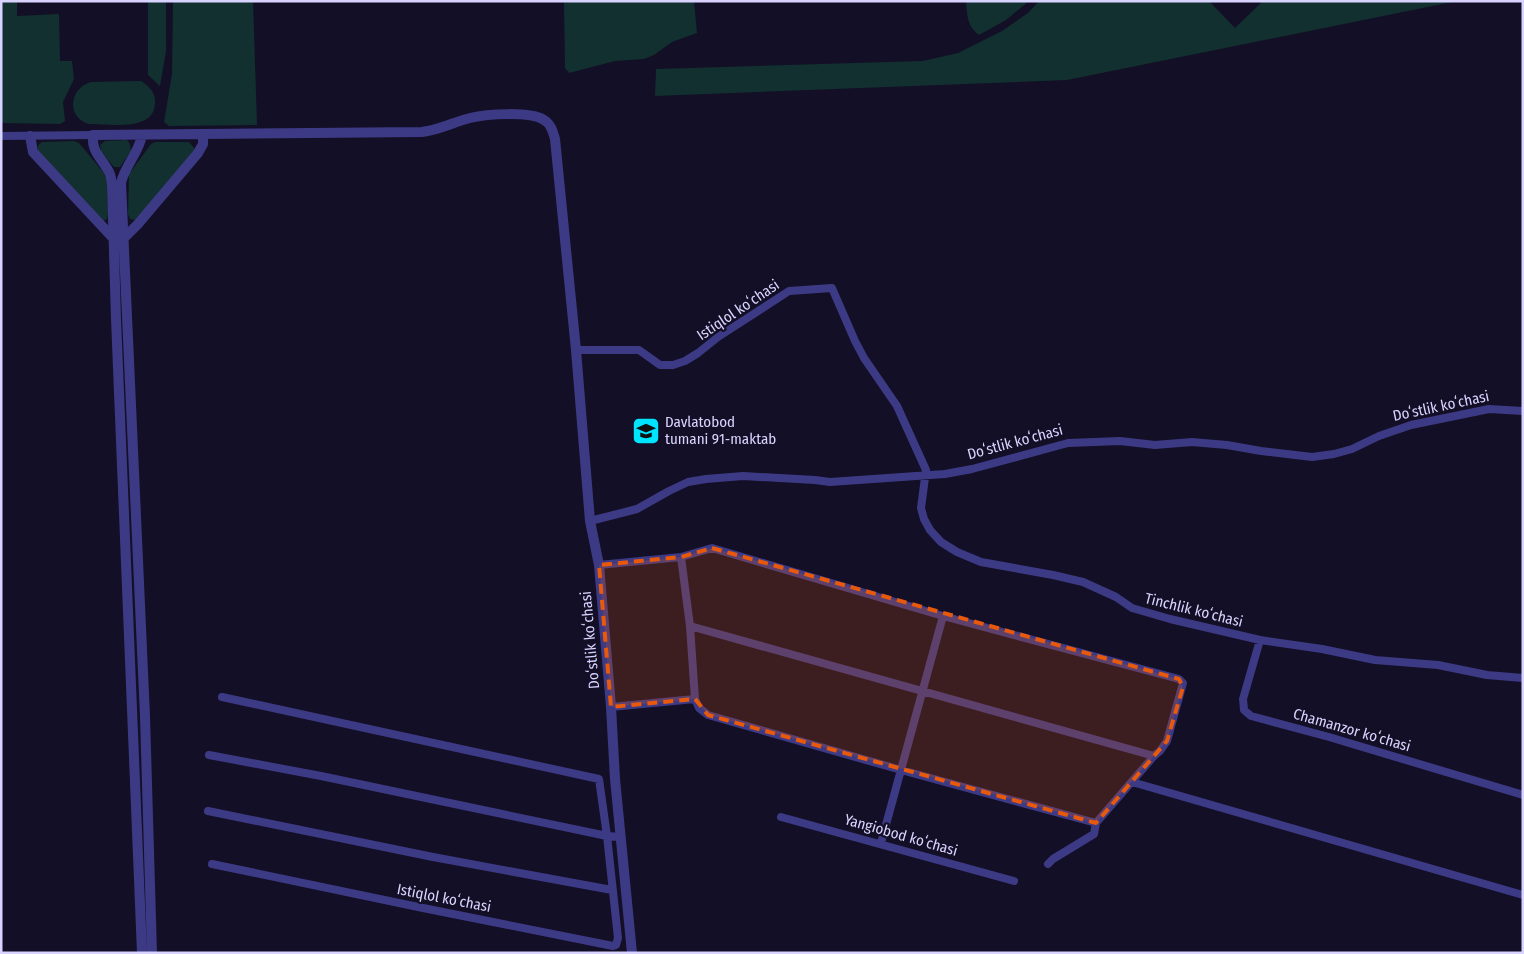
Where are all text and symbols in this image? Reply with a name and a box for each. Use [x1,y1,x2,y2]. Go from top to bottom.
street label: Istiqlol koʻchasi [693,276,783,344]
street label: Doʻstlik koʻchasi [1391,387,1491,425]
place label: Davlatobod tumani 91-maktab [665,413,776,448]
school or university icon: Davlatobod tumani 91-maktab [631,416,661,446]
street label: Doʻstlik koʻchasi [965,421,1065,463]
street label: Tinchlik koʻchasi [1143,589,1245,631]
street label: Doʻstlik koʻchasi [577,590,603,690]
street label: Chamanzor koʻchasi [1291,705,1413,755]
street label: Yangiobod koʻchasi [842,810,960,860]
street label: Istiqlol koʻchasi [395,880,493,916]

